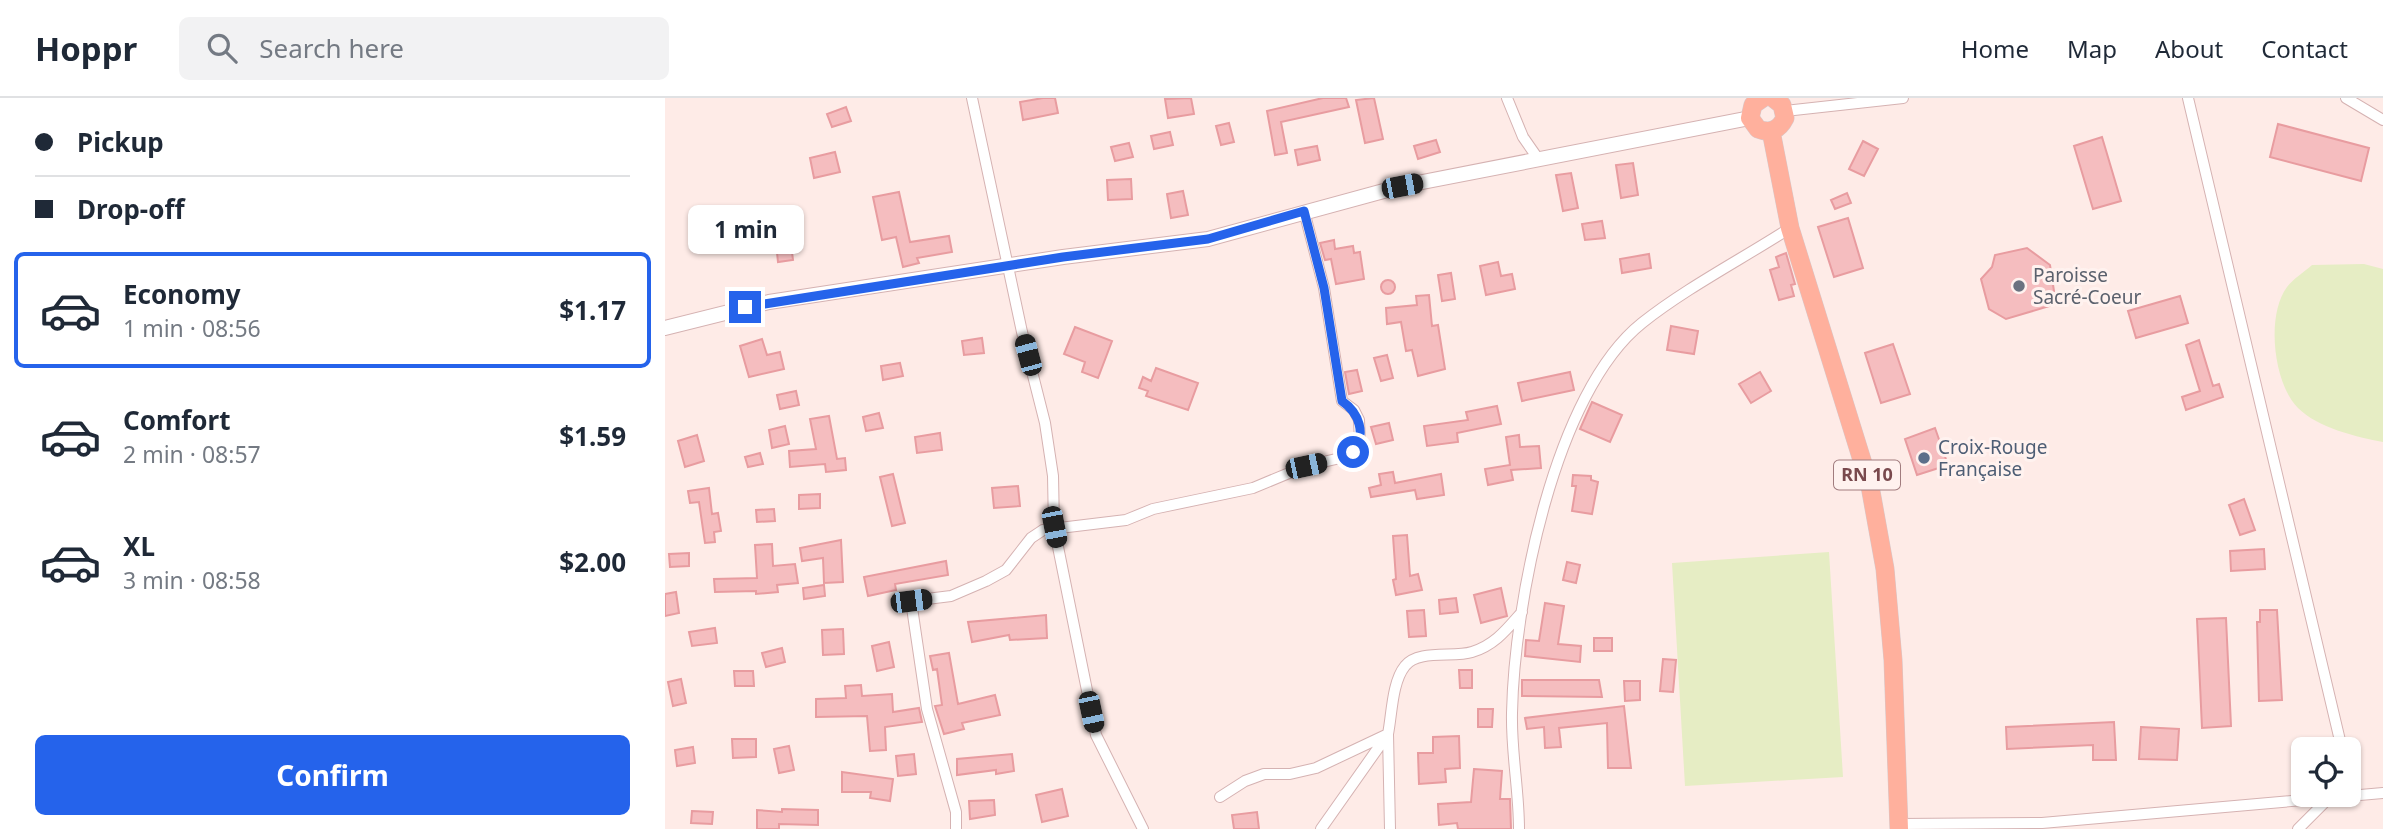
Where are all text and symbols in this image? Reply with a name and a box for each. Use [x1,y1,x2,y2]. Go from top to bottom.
search box [179,17,669,80]
text: Hoppr [35,26,137,71]
icon: search [203,29,241,67]
text: Search here [259,30,404,66]
text: Home [1961,32,2029,65]
text: Map [2067,32,2117,65]
text: About [2155,32,2223,65]
text: Contact [2261,32,2348,65]
text: Pickup [77,124,164,160]
car [1380,172,1425,200]
text: Drop-off [77,191,184,227]
callout: 1 min [687,206,803,254]
text: 1 min [714,213,778,245]
place label: Paroisse Sacré-Coeur [2033,262,2141,310]
text: Economy [123,276,241,312]
marker: Paroisse Sacré-Coeur [2011,278,2027,294]
icon: car [39,279,102,342]
route end [729,291,761,323]
text: $1.17 [559,292,626,328]
text: 1 min · 08:56 [123,312,261,344]
car [1013,332,1044,378]
text: Comfort [123,402,231,438]
icon: car [39,405,102,468]
text: $1.59 [559,418,626,454]
place label: Croix-Rouge Française [1938,434,2048,482]
route start [1337,436,1369,468]
text: 2 min · 08:57 [123,438,261,470]
marker: Croix-Rouge Française [1916,450,1932,466]
car [1284,451,1329,481]
road number: RN 10 [1834,460,1900,489]
car [1040,504,1069,550]
text: XL [123,528,155,564]
icon: car [39,531,102,594]
text: $2.00 [559,544,626,580]
text: 3 min · 08:58 [123,564,261,596]
car [889,588,934,614]
car [1077,689,1106,735]
button: Confirm [35,735,630,815]
map controls [2291,737,2361,807]
button: locate [2291,737,2361,807]

